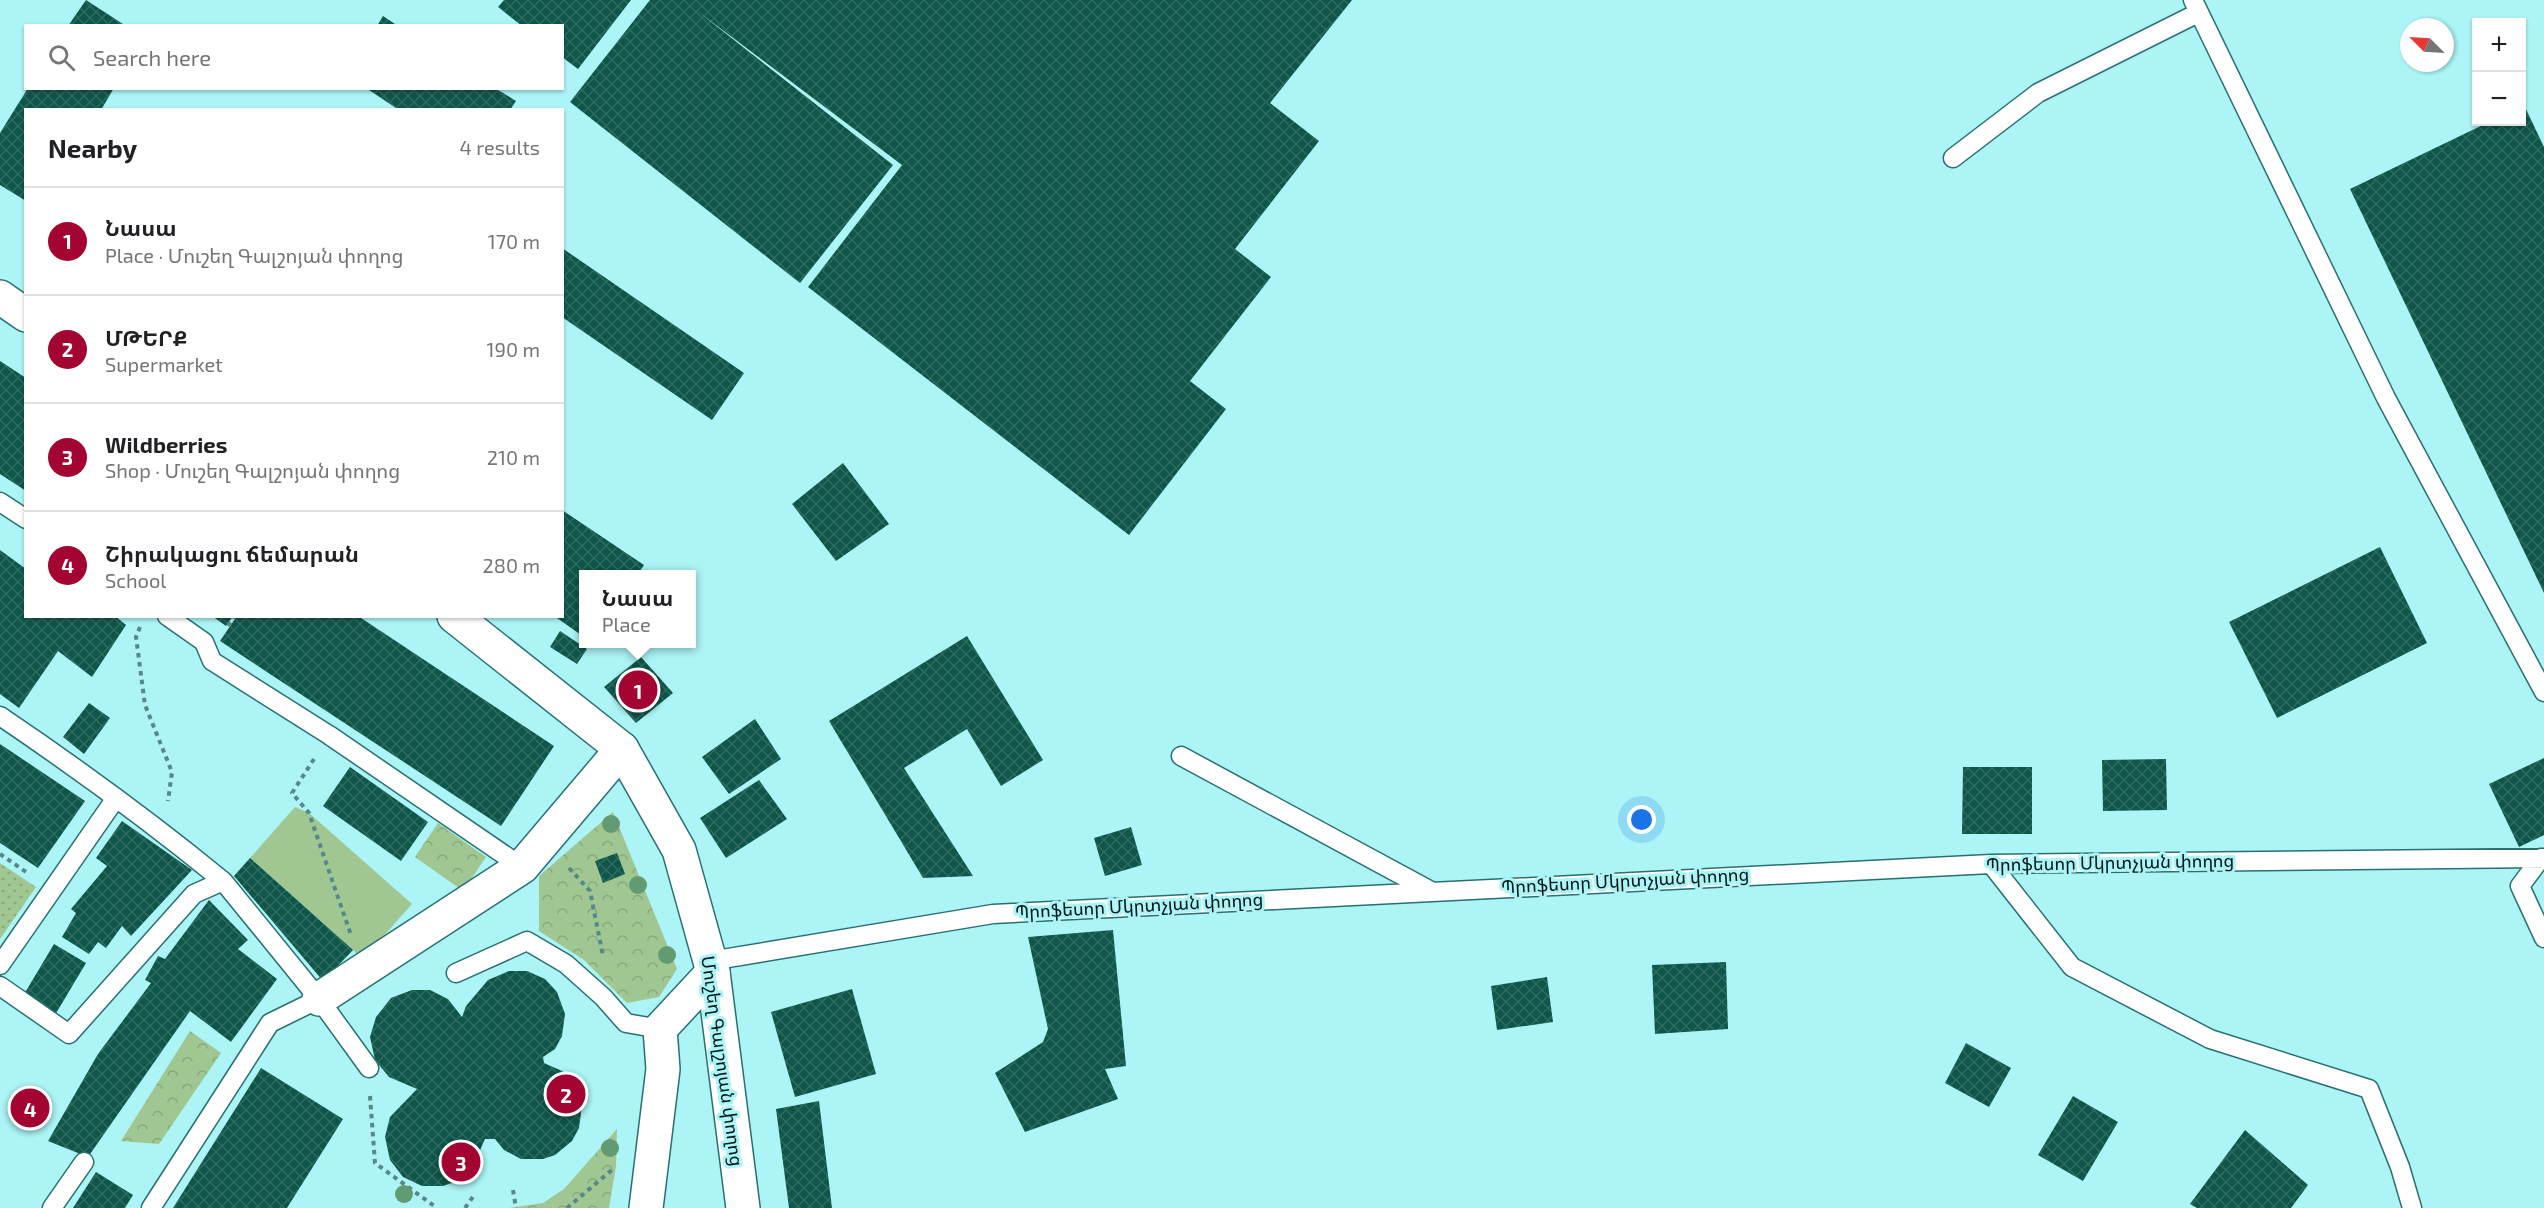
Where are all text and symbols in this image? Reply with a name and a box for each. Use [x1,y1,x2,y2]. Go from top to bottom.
north arrow [2400,18,2454,72]
map controls [2472,18,2526,126]
button: + [2472,18,2526,72]
search box [24,24,564,90]
icon: search [45,41,78,74]
text: Search here [93,44,211,70]
button: − [2472,72,2526,126]
text: Nearby [48,132,137,163]
text: 4 results [460,135,540,159]
text: Նասա [105,214,177,240]
text: 1 [63,229,72,253]
text: 170 m [488,229,540,253]
text: Place · Մուշեղ Գալշոյան փողոց [105,243,403,267]
text: ՄԹԵՐՔ [105,324,187,350]
text: 2 [62,337,73,361]
text: 190 m [487,337,540,361]
text: Supermarket [105,352,223,376]
text: Wildberries [105,431,227,457]
text: 3 [62,445,73,469]
text: 210 m [487,445,540,469]
text: Shop · Մուշեղ Գալշոյան փողոց [105,458,400,482]
text: Շիրակացու ճեմարան [105,540,359,566]
text: 4 [61,553,74,577]
text: 280 m [483,553,540,577]
text: School [105,568,166,592]
popup [579,570,696,648]
text: Նասա [602,584,673,610]
text: Place [602,612,651,636]
pin: 1 [618,668,658,712]
your location [1627,805,1656,834]
street label: Պրոֆեսոր Մկրտչյան փողոց [1986,849,2234,875]
street label: Պրոֆեսոր Մկրտչյան փողոց [1500,863,1750,897]
street label: Պրոֆեսոր Մկրտչյան փողոց [1014,888,1264,922]
street label: Մուշեղ Գալշոյան փողոց [697,954,749,1167]
pin: 2 [546,1072,586,1116]
pin: 4 [10,1086,50,1130]
pin: 3 [442,1140,480,1184]

